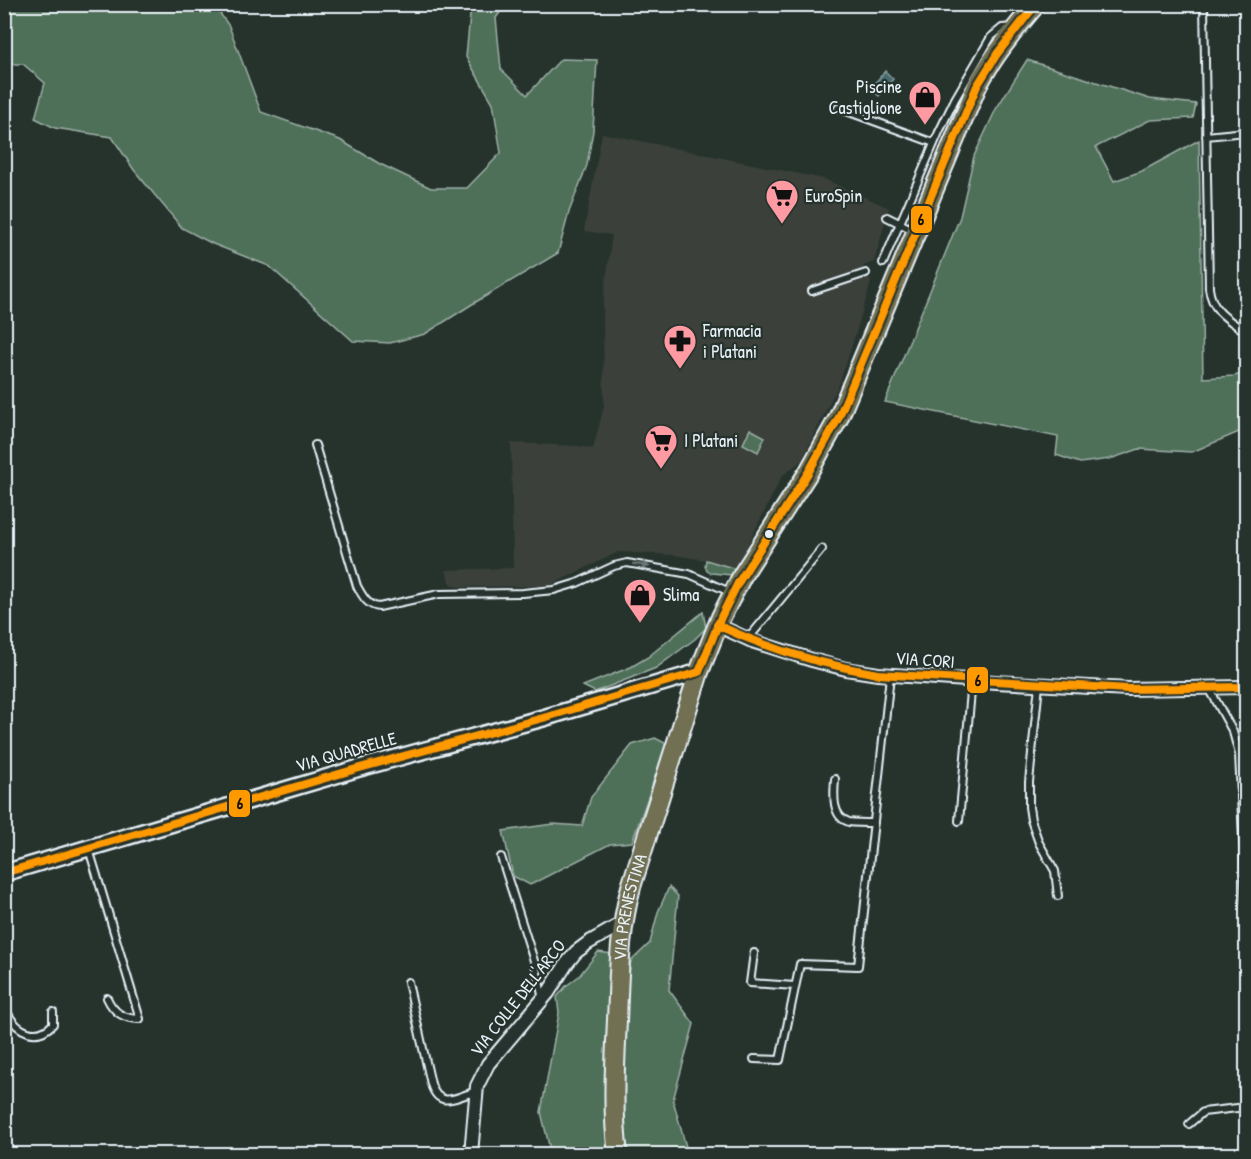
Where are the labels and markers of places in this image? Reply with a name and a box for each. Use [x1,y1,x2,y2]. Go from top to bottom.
place label: Piscine Castiglione [829,74,902,120]
shop icon: Piscine Castiglione [907,79,943,126]
supermarket icon: EuroSpin [764,178,800,225]
place label: EuroSpin [805,183,862,208]
place label: Farmacia i Platani [702,318,761,364]
pharmacy icon: Farmacia i Platani [662,323,698,370]
supermarket icon: I Platani [643,423,679,470]
place label: I Platani [684,428,738,453]
unlabelled marker [763,528,775,540]
shop icon: Slima [622,577,658,624]
place label: Slima [663,582,699,607]

